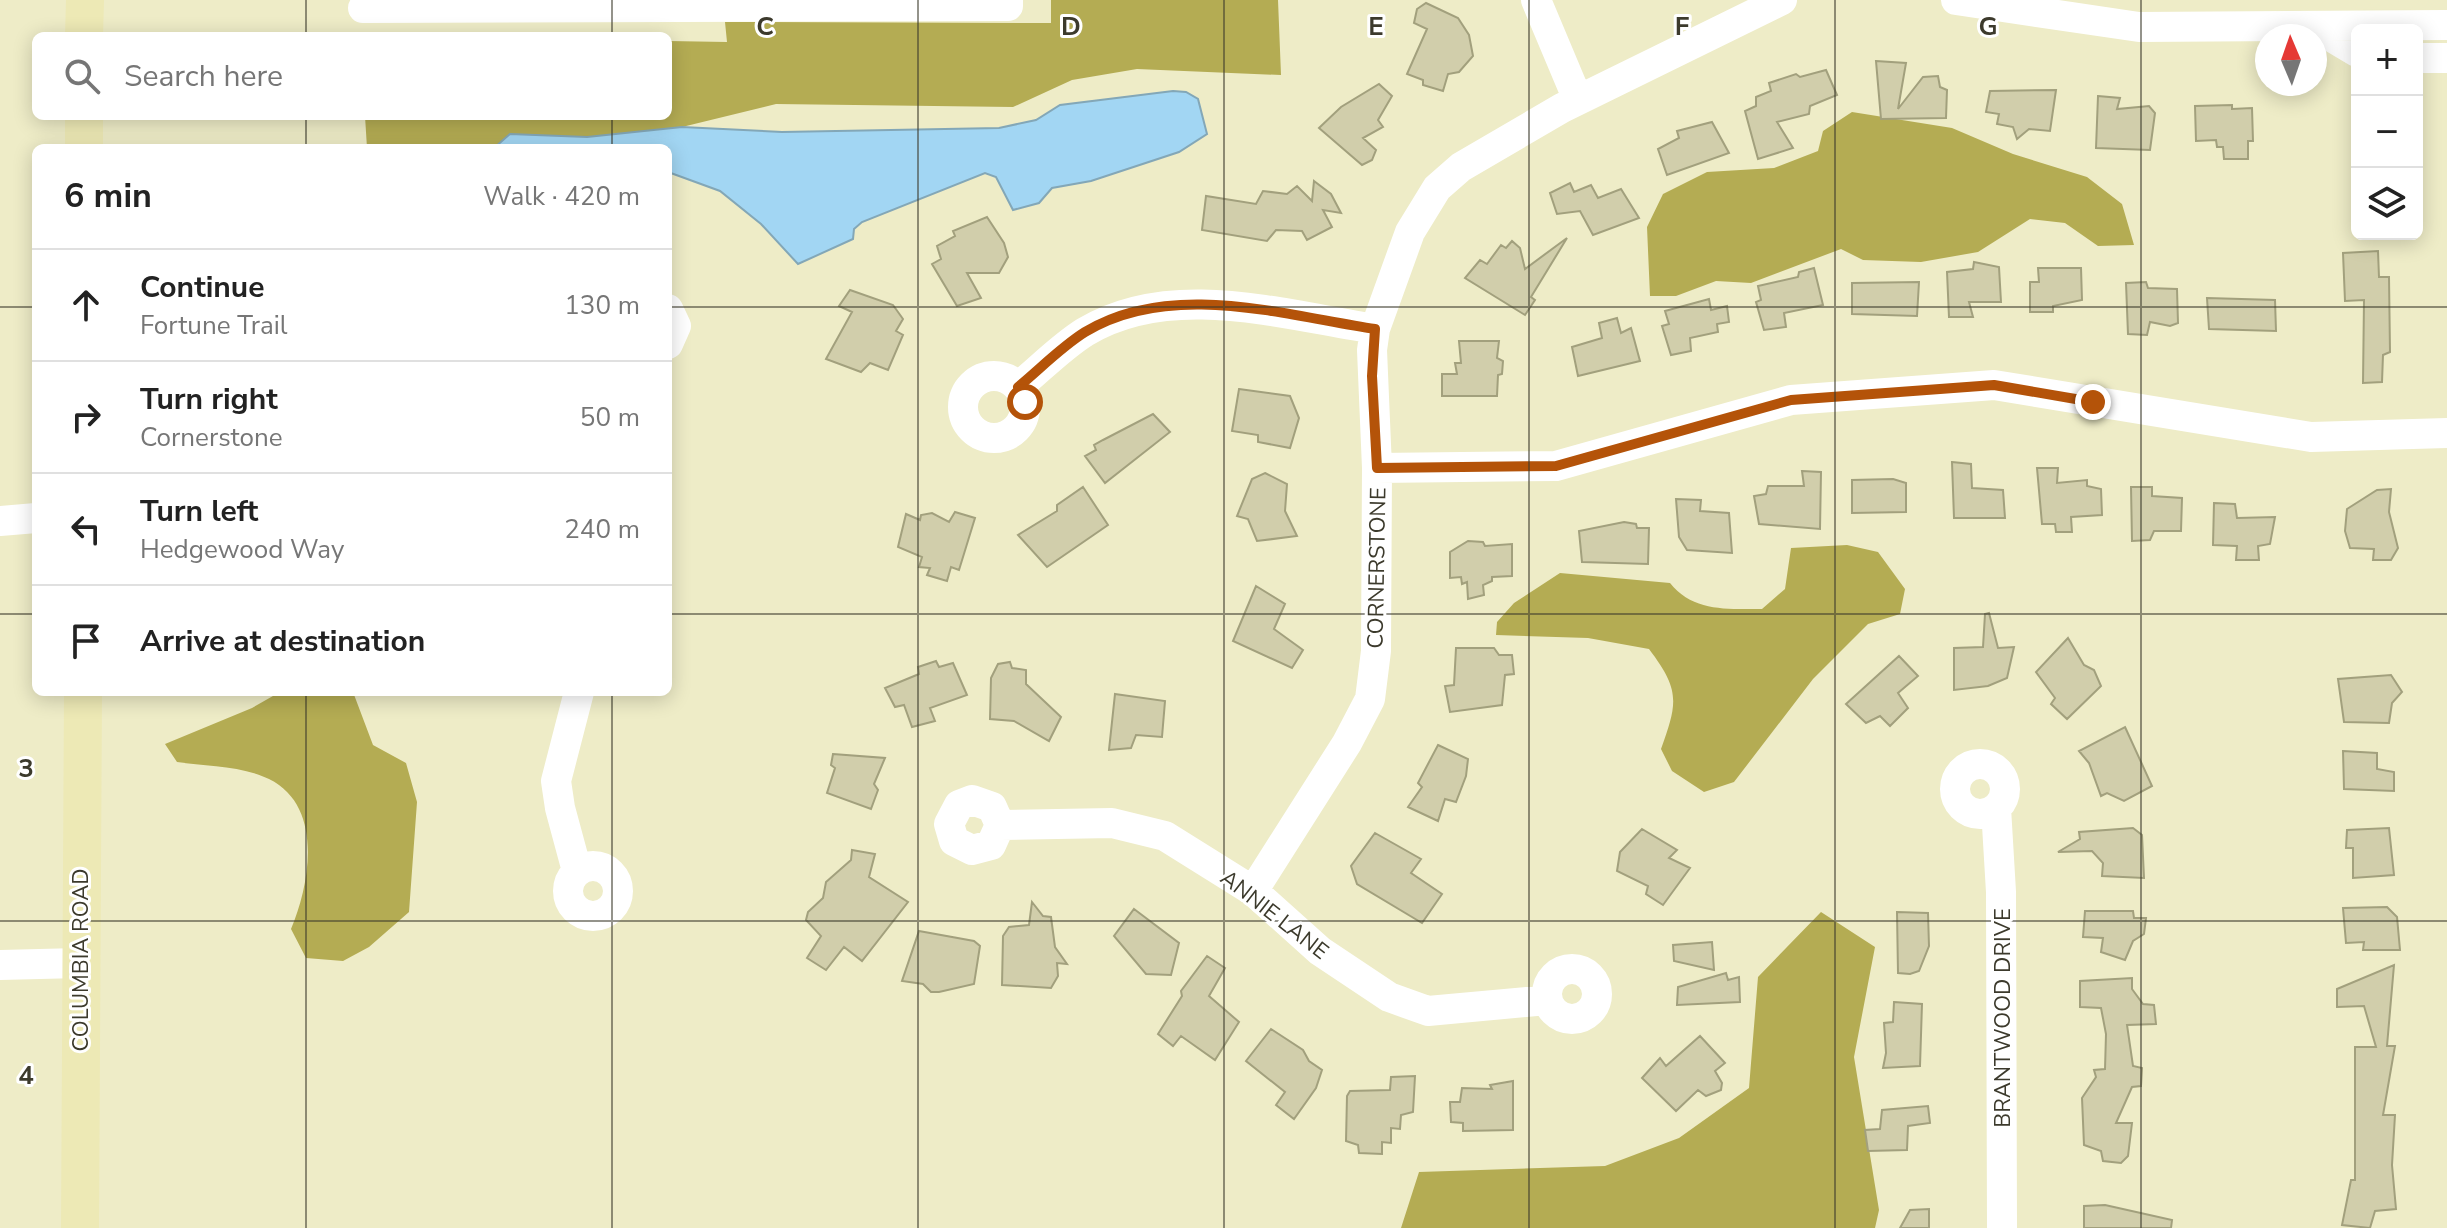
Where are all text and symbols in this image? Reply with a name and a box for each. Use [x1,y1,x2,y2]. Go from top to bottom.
text: C [756,9,774,44]
text: D [1061,9,1081,44]
text: E [1368,9,1384,44]
text: F [1675,9,1689,44]
text: G [1978,9,1998,44]
north arrow [2255,24,2327,96]
map controls [2351,24,2423,240]
button: + [2351,24,2423,96]
search box [32,32,672,120]
icon: search [60,54,104,98]
text: Search here [124,56,283,97]
button: − [2351,96,2423,168]
button: layers [2351,168,2423,240]
text: 6 min [64,173,152,219]
text: Walk · 420 m [483,179,640,214]
text: Continue [140,267,265,308]
icon: ahead [64,283,108,327]
text: 130 m [564,288,640,323]
text: Fortune Trail [140,308,288,343]
text: Turn right [140,379,278,420]
route start [1007,384,1043,420]
route end [2075,384,2111,420]
icon: right [64,395,108,439]
text: 50 m [580,400,640,435]
text: Cornerstone [140,420,283,455]
street label: CORNERSTONE [1361,487,1393,649]
text: Turn left [140,491,258,532]
icon: left [64,507,108,551]
text: 240 m [564,512,640,547]
text: Hedgewood Way [140,532,344,567]
icon: arrive [64,619,108,663]
text: Arrive at destination [140,621,425,662]
text: 3 [18,751,34,786]
street label: ANNIE LANE [1214,863,1335,966]
street label: COLUMBIA ROAD [66,868,96,1052]
street label: BRANTWOOD DRIVE [1988,908,2018,1128]
text: 4 [18,1058,34,1093]

